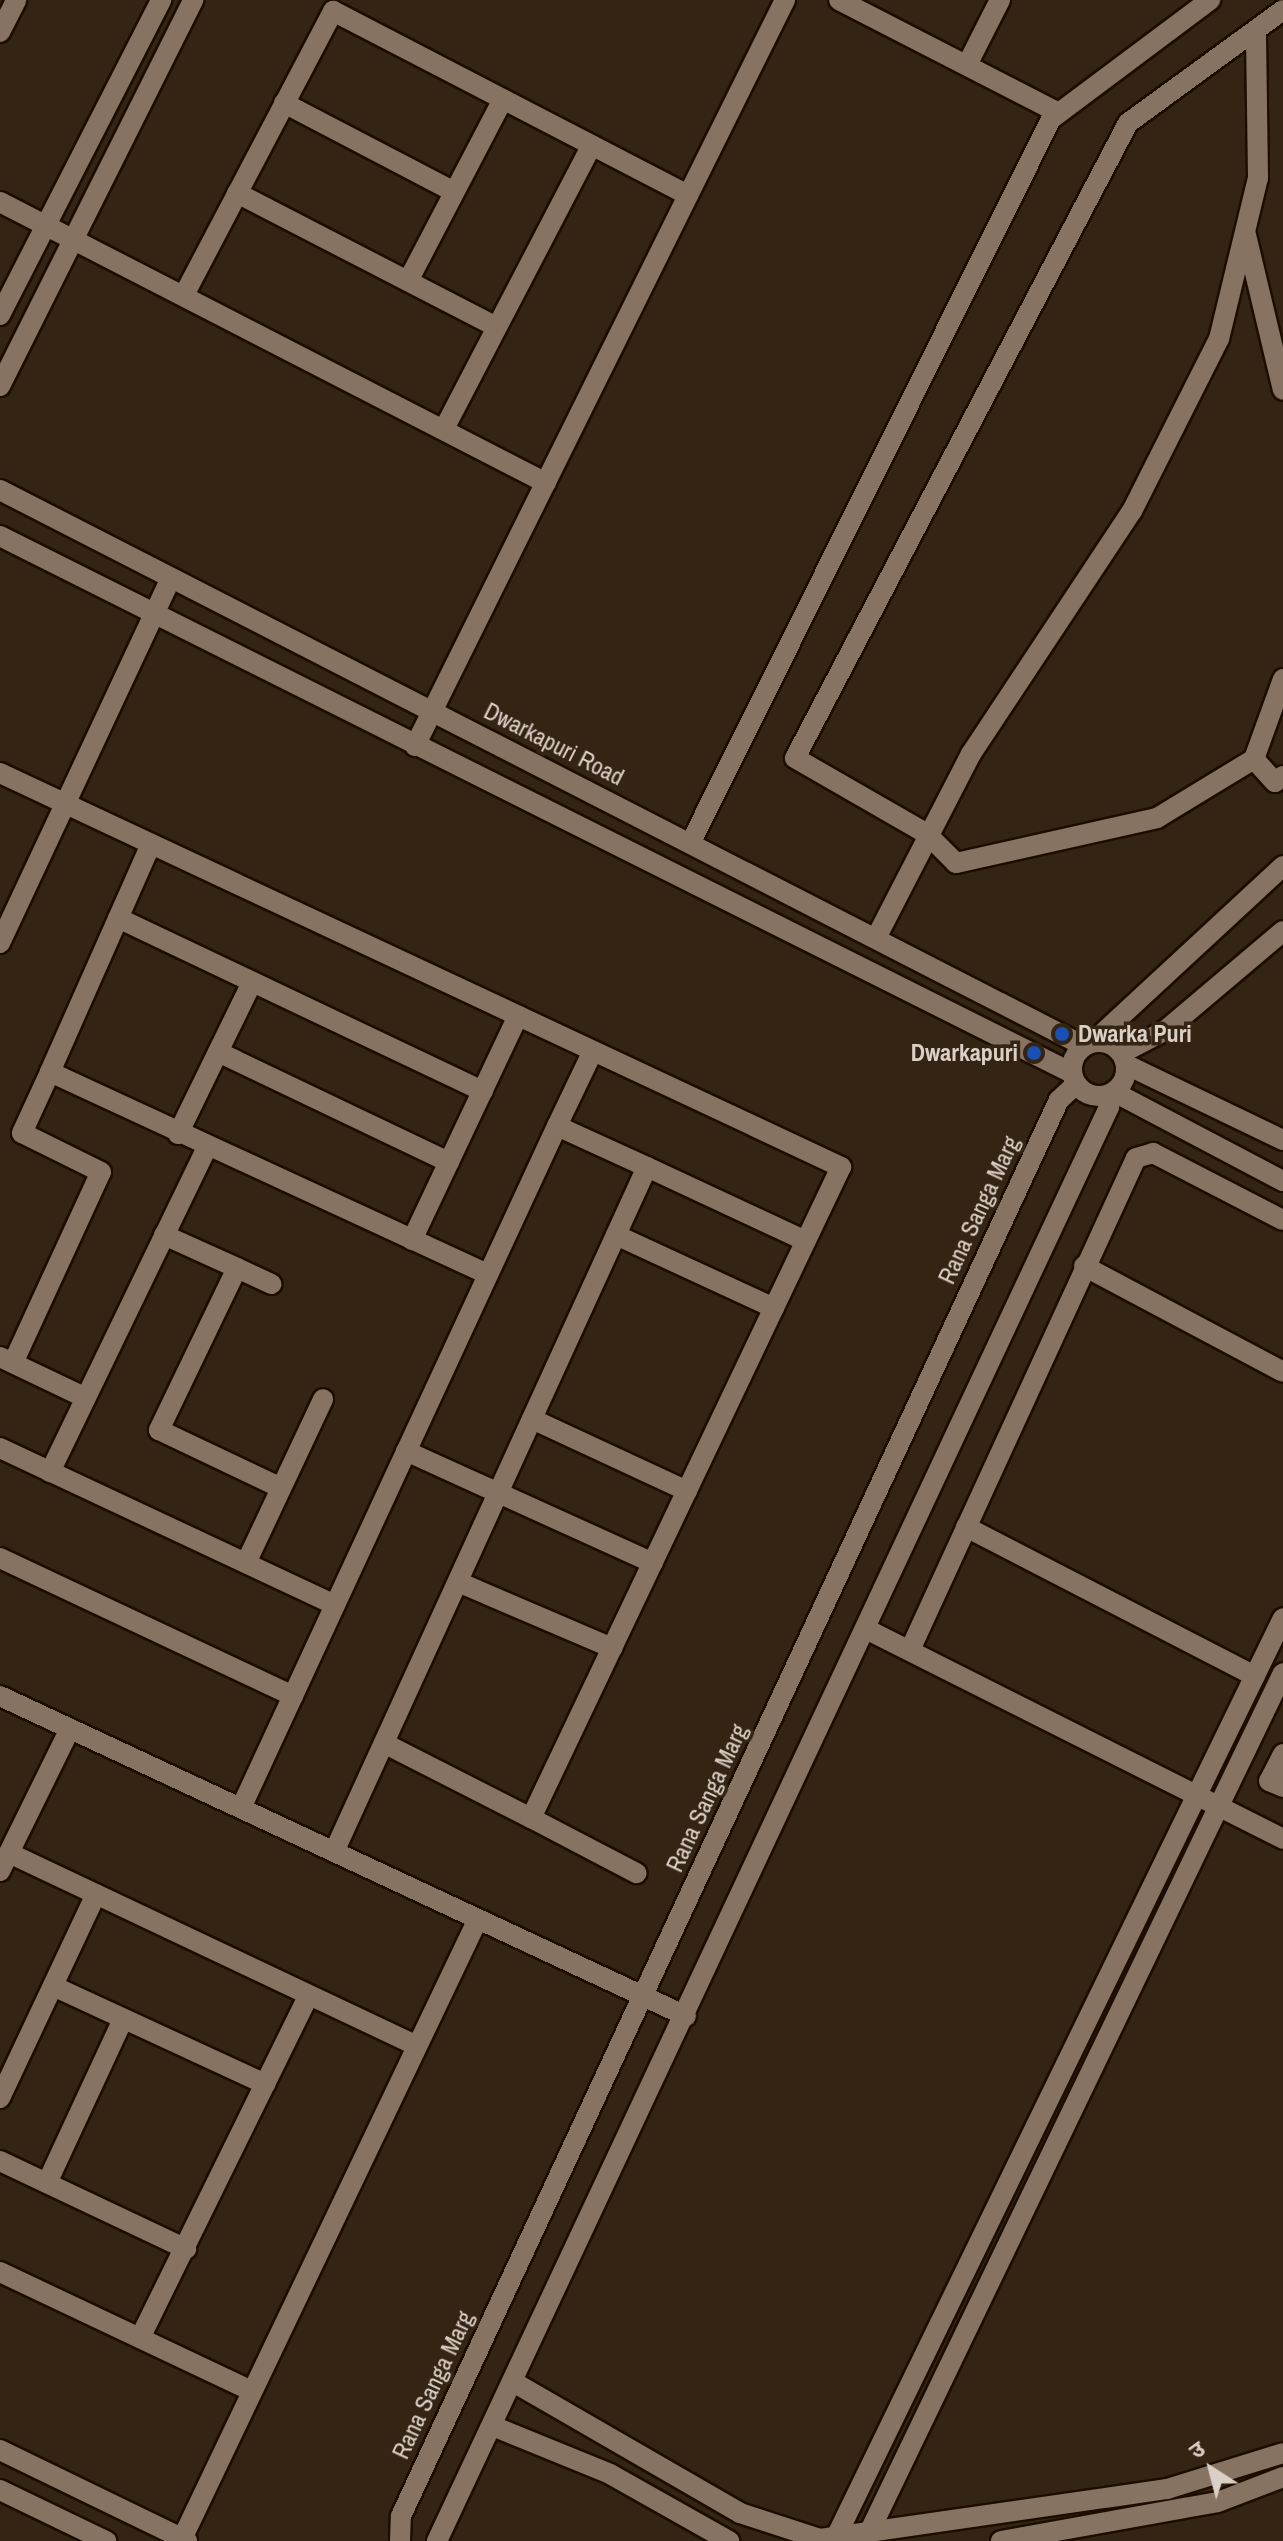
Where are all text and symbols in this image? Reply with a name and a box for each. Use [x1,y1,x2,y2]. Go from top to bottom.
street label: Dwarkapuri Road [479,696,629,792]
place label: Dwarka Puri [1078,1020,1192,1048]
marker: Dwarka Puri [1053,1025,1071,1043]
place label: Dwarkapuri [911,1039,1018,1067]
marker: Dwarkapuri [1025,1044,1043,1062]
street label: Rana Sanga Marg [932,1132,1026,1288]
street label: Rana Sanga Marg [660,1720,754,1876]
street label: Rana Sanga Marg [386,2307,480,2463]
north arrow [1171,2429,1251,2509]
text: उ [1183,2434,1211,2466]

